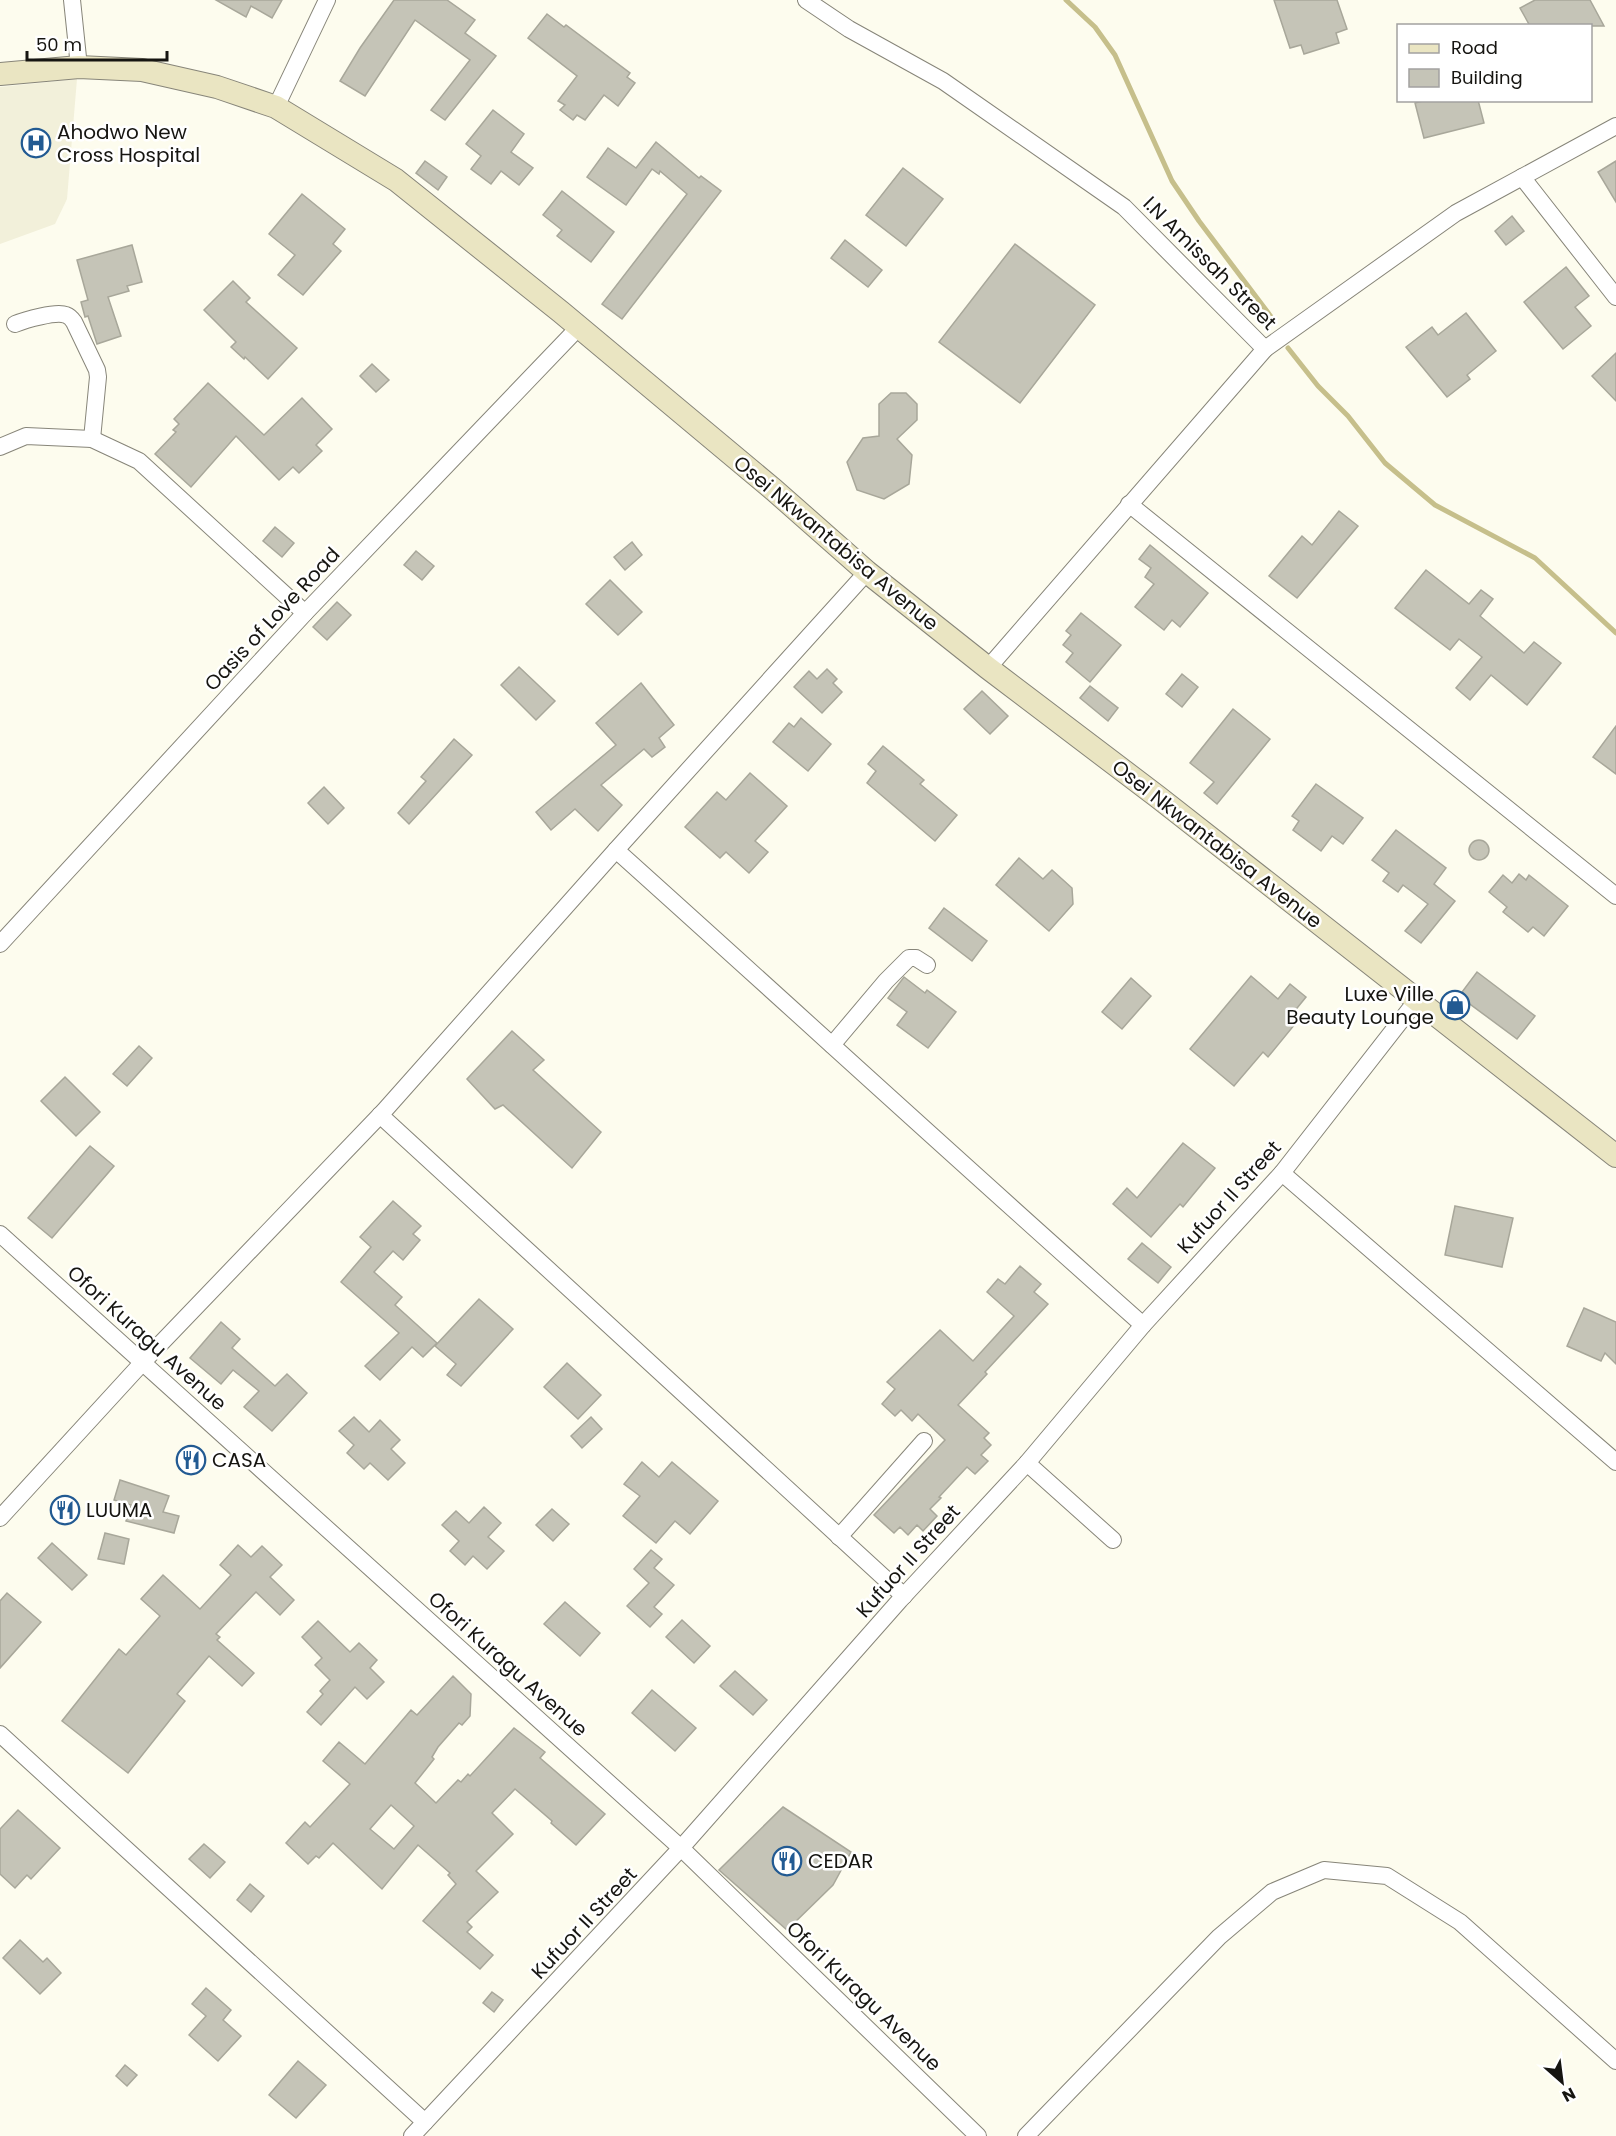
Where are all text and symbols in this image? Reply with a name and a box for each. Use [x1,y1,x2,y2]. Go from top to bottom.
scale bar [27,24,166,62]
legend [1397,24,1592,102]
text: 50 m [36,32,82,57]
text: Road [1451,35,1498,60]
text: Building [1451,65,1523,90]
place label: Ahodwo New Cross Hospital [57,118,200,169]
hospital icon: Ahodwo New Cross Hospital [20,127,52,159]
street label: I.N Amissah Street [1137,190,1283,336]
street label: Osei Nkwantabisa Avenue [728,449,944,637]
street label: Oasis of Love Road [198,541,346,697]
street label: Osei Nkwantabisa Avenue [1106,753,1328,935]
place label: Luxe Ville Beauty Lounge [1286,980,1434,1031]
shop icon: Luxe Ville Beauty Lounge [1439,989,1471,1021]
street label: Kufuor II Street [1171,1134,1287,1260]
street label: Ofori Kuragu Avenue [61,1259,233,1417]
restaurant icon: CASA [175,1444,207,1476]
place label: CASA [212,1446,266,1474]
restaurant icon: LUUMA [49,1494,81,1526]
place label: LUUMA [86,1496,152,1524]
street label: Kufuor II Street [850,1498,966,1624]
street label: Ofori Kuragu Avenue [422,1585,594,1743]
restaurant icon: CEDAR [771,1845,803,1877]
place label: CEDAR [808,1847,873,1875]
street label: Kufuor II Street [525,1861,643,1985]
street label: Ofori Kuragu Avenue [780,1915,948,2077]
north arrow [1532,2052,1592,2112]
text: N [1558,2082,1580,2108]

